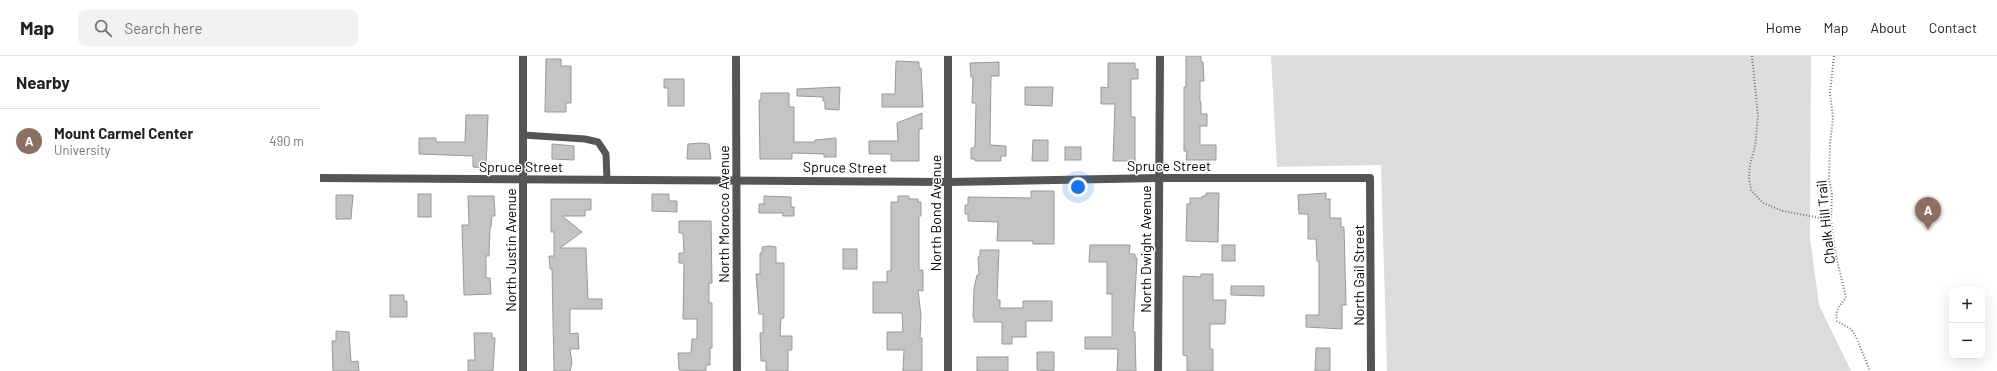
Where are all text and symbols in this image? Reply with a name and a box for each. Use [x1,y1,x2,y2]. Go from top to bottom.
search box [78,10,358,46]
text: Map [20,16,54,39]
icon: search [92,17,114,39]
text: Search here [124,19,202,37]
text: Home [1766,19,1802,36]
text: Map [1824,19,1848,36]
text: About [1870,19,1907,36]
text: Contact [1929,19,1977,36]
text: Nearby [16,72,70,92]
text: Mount Carmel Center [54,124,193,142]
text: A [25,133,33,149]
text: 490 m [269,133,304,149]
text: University [54,142,111,158]
street label: North Morocco Avenue [715,145,732,283]
street label: North Bond Avenue [927,155,944,271]
street label: Spruce Street [1127,157,1211,174]
street label: Spruce Street [479,158,563,175]
street label: Spruce Street [803,158,887,176]
your location [1068,177,1088,197]
street label: Chalk Hill Trail [1812,179,1838,265]
street label: North Dwight Avenue [1137,185,1154,313]
street label: North Justin Avenue [502,188,519,312]
pin: A [1915,197,1941,230]
street label: North Gail Street [1350,224,1367,326]
map controls [1949,287,1985,359]
button: + [1949,287,1985,323]
button: − [1949,323,1985,359]

